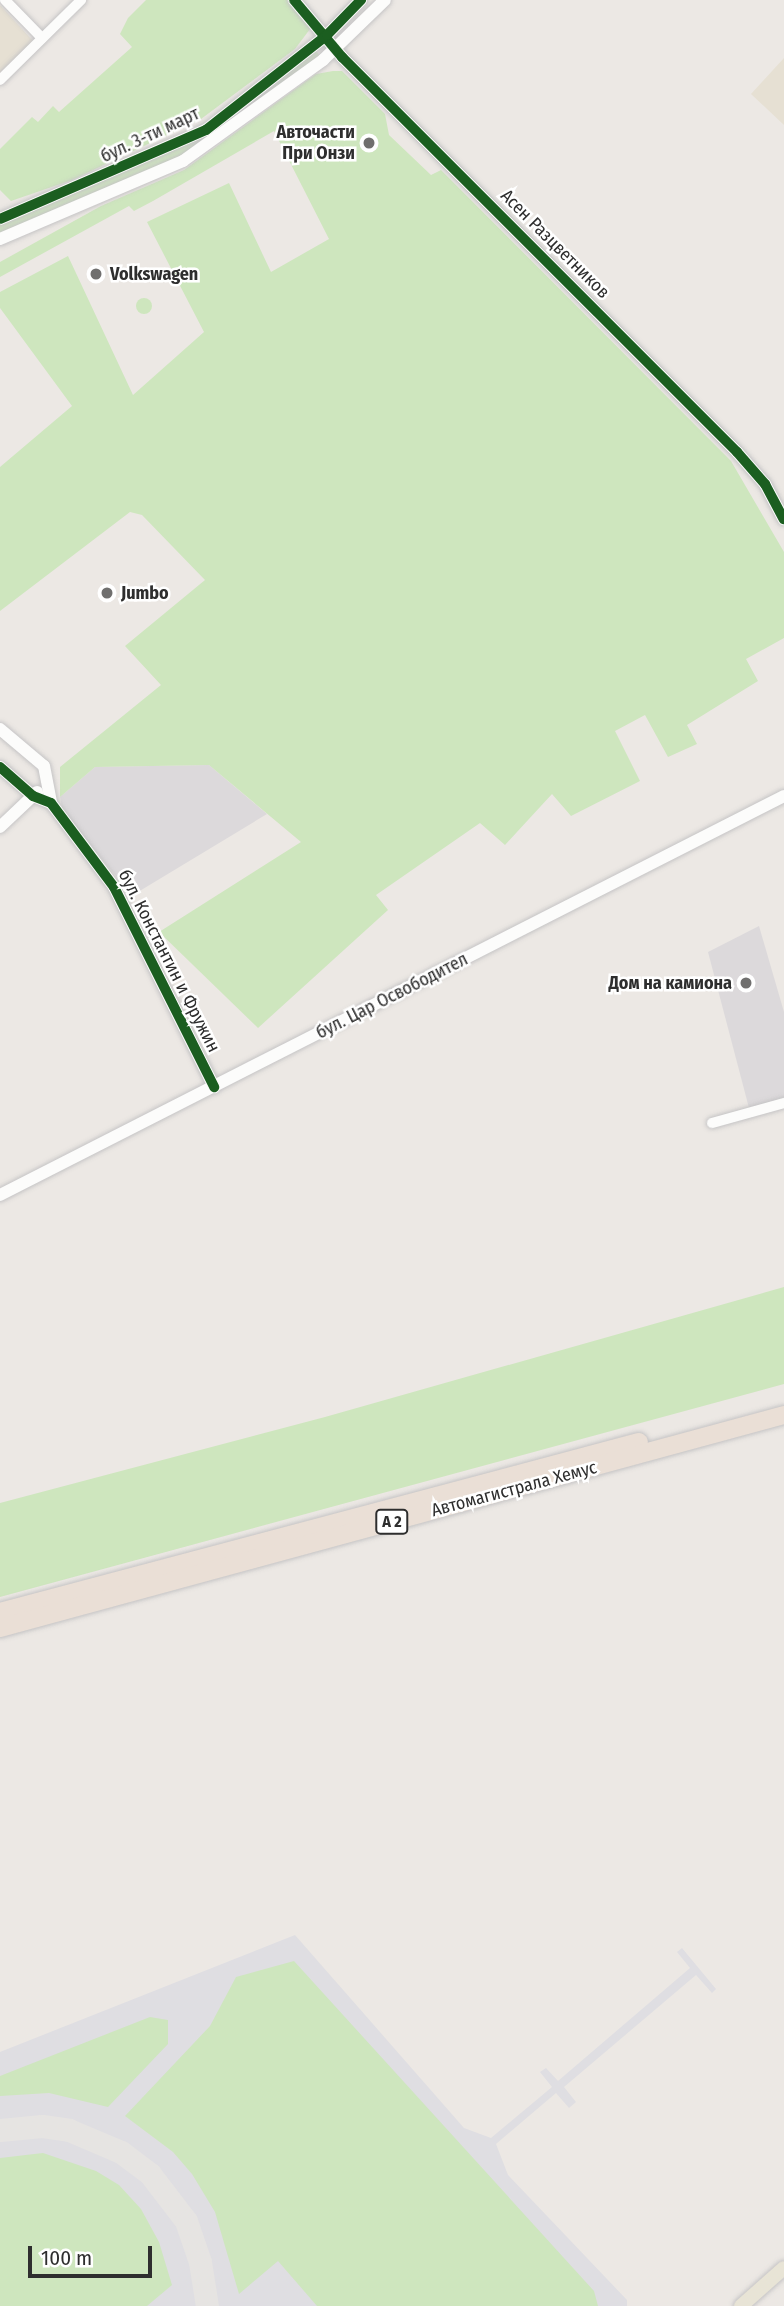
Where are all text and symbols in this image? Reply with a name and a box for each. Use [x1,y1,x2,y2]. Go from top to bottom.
street label: бул. 3-ти март [97,103,203,167]
place label: Авточасти При Онзи [276,122,355,164]
marker: Авточасти При Онзи [361,135,377,151]
street label: Асен Разцветников [496,185,614,303]
place label: Volkswagen [110,263,198,285]
marker: Volkswagen [88,266,104,282]
place label: Jumbo [121,582,169,604]
marker: Jumbo [99,585,115,601]
street label: бул. Константин и Фружин [114,866,224,1056]
street label: бул. Цар Освободител [312,948,472,1044]
place label: Дом на камиона [608,972,732,994]
marker: Дом на камиона [738,975,754,991]
street label: Автомагистрала Хемус [429,1457,599,1521]
road number: A 2 [374,1510,410,1534]
scale bar [32,2232,156,2276]
text: 100 m [41,2245,92,2271]

